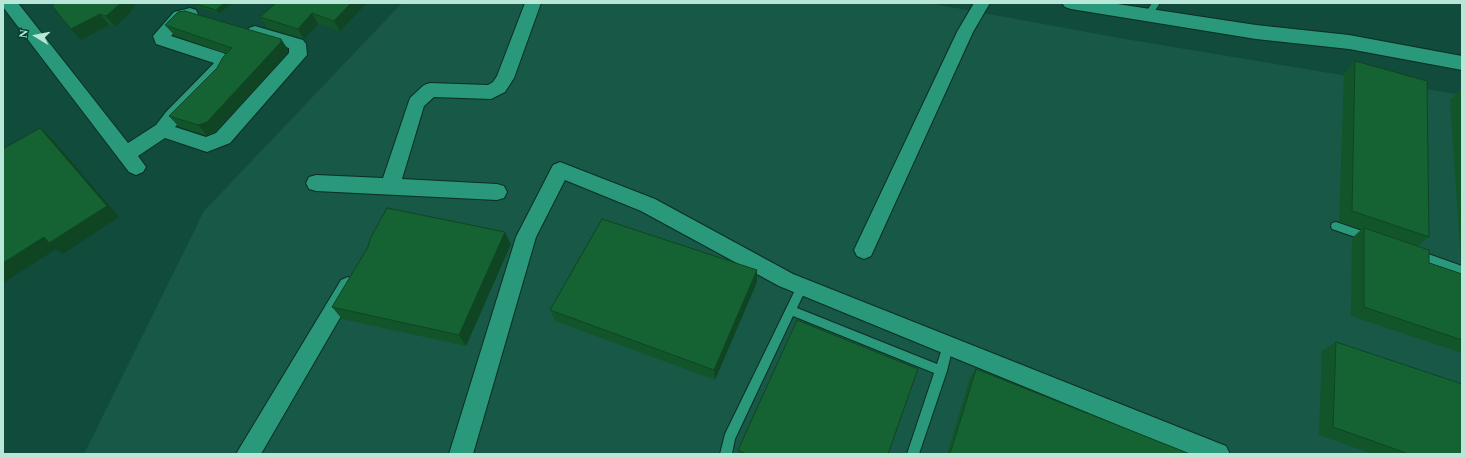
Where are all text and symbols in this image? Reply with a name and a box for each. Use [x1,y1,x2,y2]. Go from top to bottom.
north arrow [16,16,56,56]
text: N [15,28,33,40]

